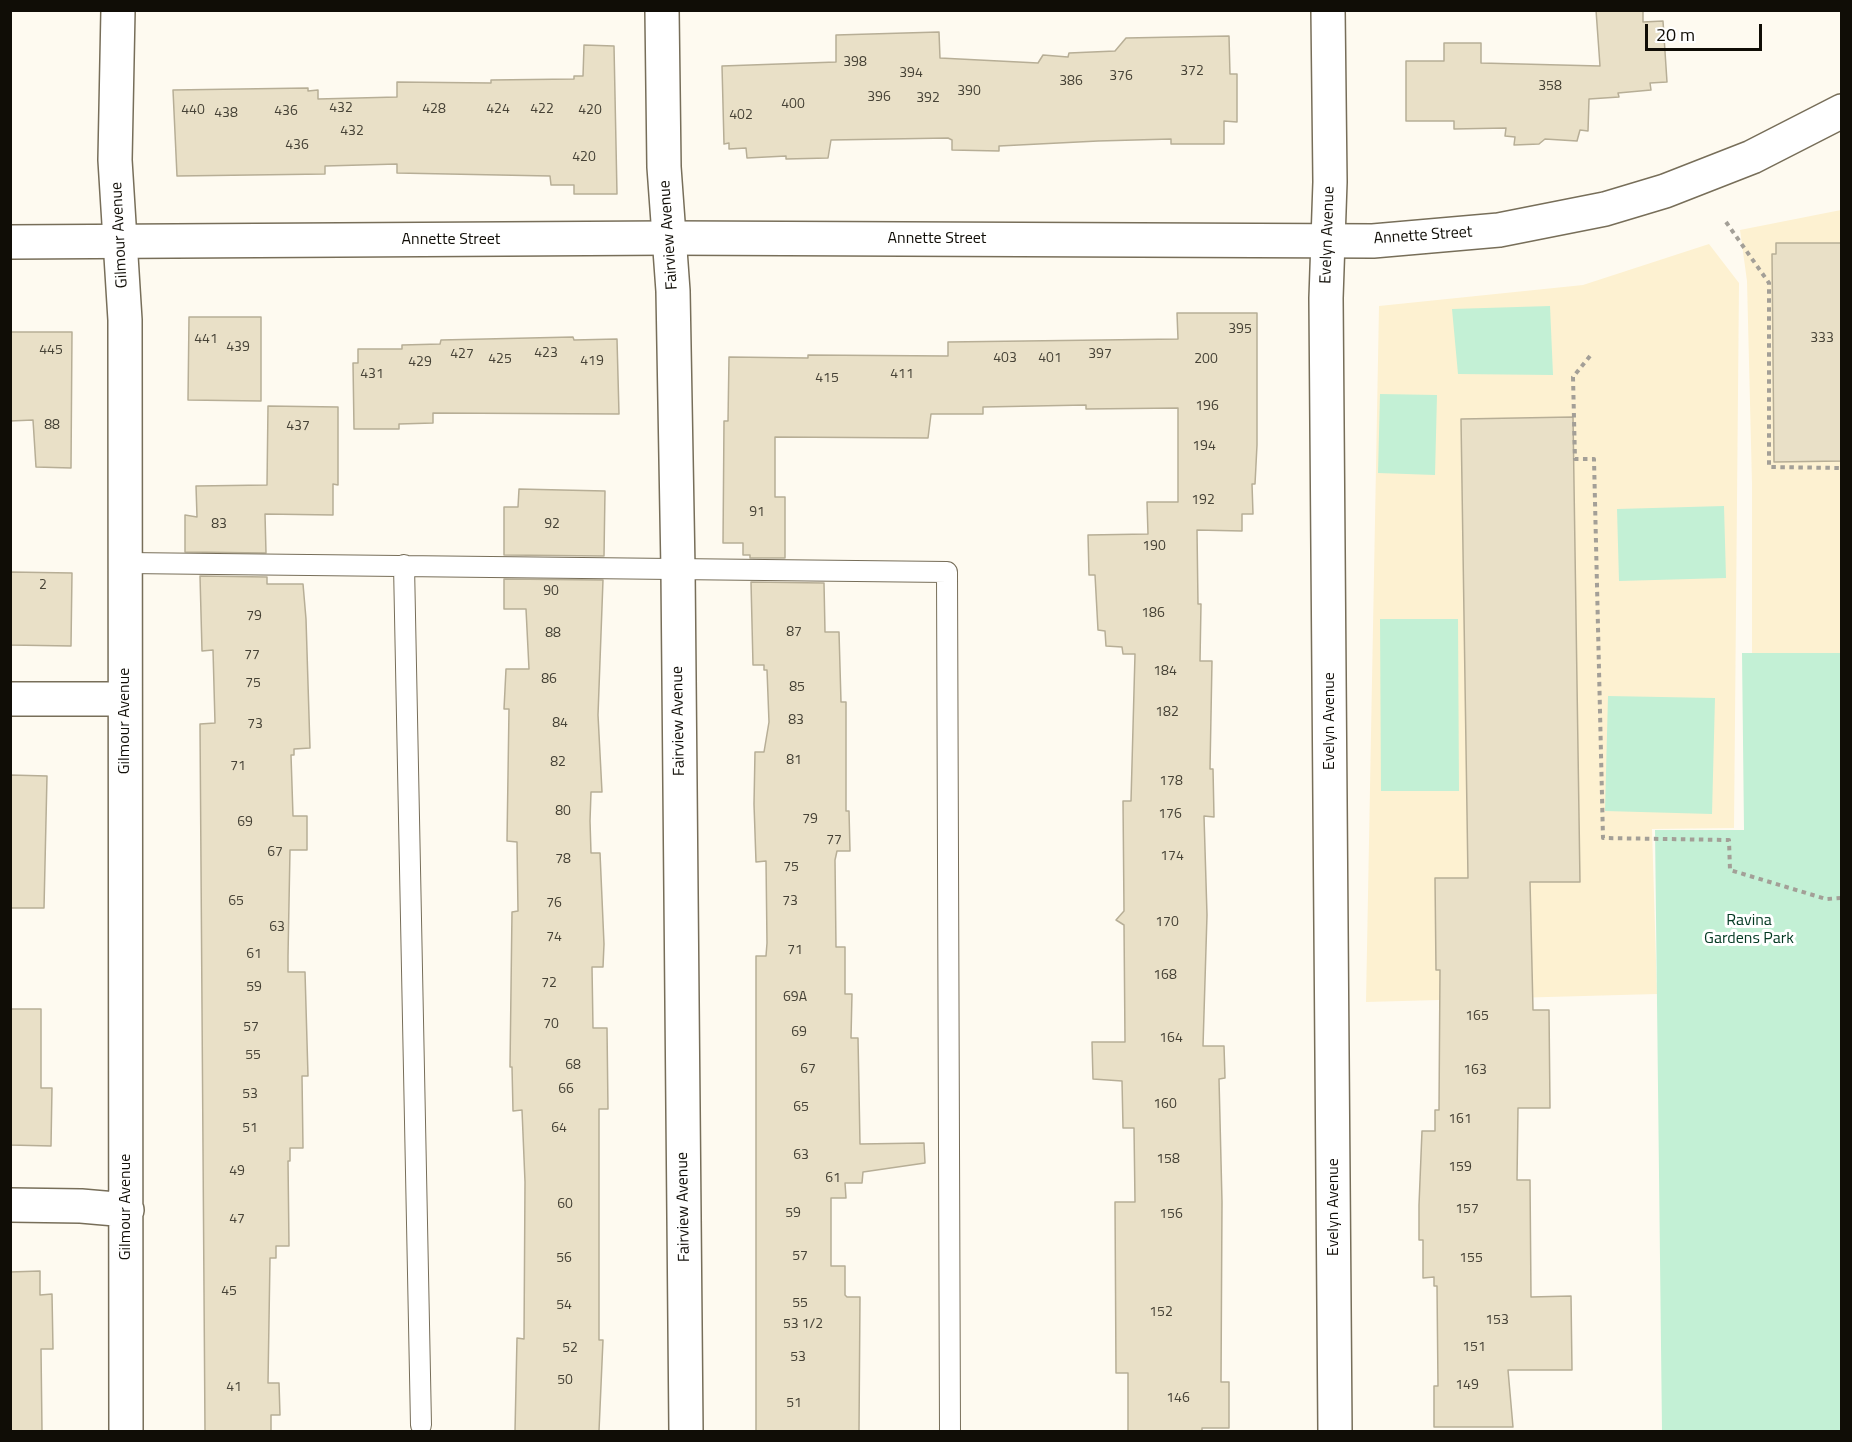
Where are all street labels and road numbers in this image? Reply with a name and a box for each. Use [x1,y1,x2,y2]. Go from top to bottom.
street label: Fairview Avenue [656,180,682,290]
street label: Gilmour Avenue [108,181,132,289]
street label: Evelyn Avenue [1317,186,1339,284]
street label: Annette Street [1373,223,1473,249]
street label: Annette Street [888,229,986,249]
street label: Annette Street [402,230,500,250]
street label: Fairview Avenue [668,666,690,776]
street label: Gilmour Avenue [115,668,135,774]
street label: Evelyn Avenue [1320,672,1340,770]
street label: Fairview Avenue [673,1152,695,1262]
street label: Gilmour Avenue [116,1154,136,1260]
street label: Evelyn Avenue [1324,1158,1344,1256]

